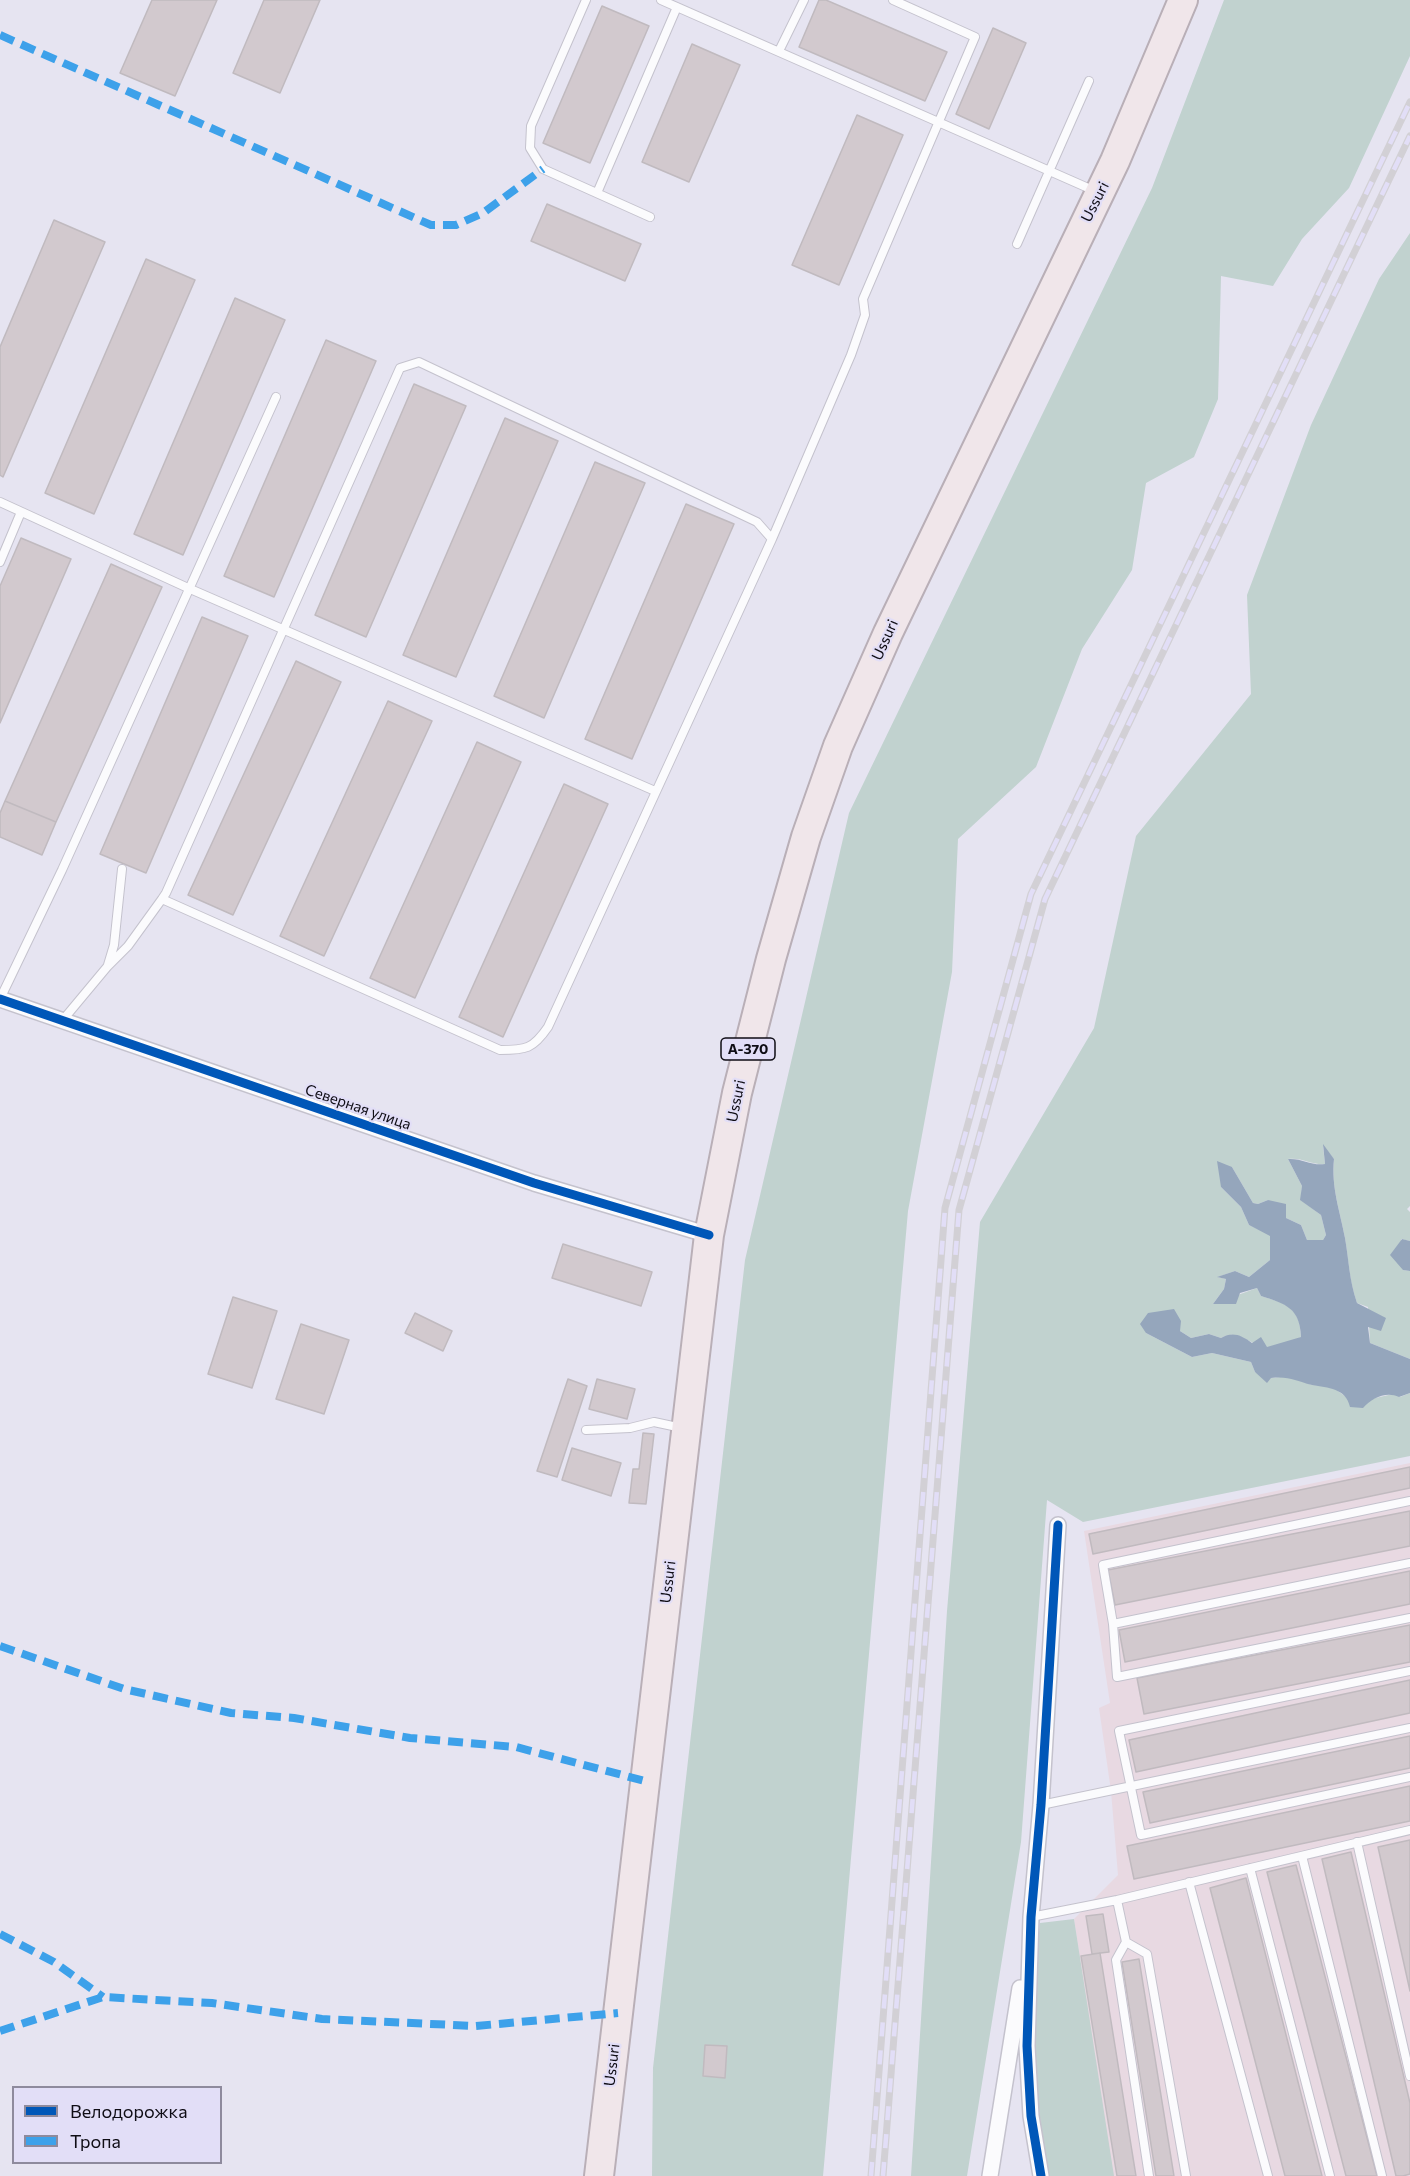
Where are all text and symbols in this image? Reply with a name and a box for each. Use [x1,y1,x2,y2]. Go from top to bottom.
street label: Ussuri [1077,179,1113,225]
street label: Ussuri [868,617,902,663]
road number: А-370 [721,1038,775,1060]
street label: Ussuri [723,1078,749,1124]
street label: Северная улица [303,1080,413,1134]
street label: Ussuri [656,1560,680,1604]
street label: Ussuri [600,2043,624,2087]
legend [12,2086,222,2164]
text: Велодорожка [70,2100,188,2122]
text: Тропа [70,2130,121,2152]

